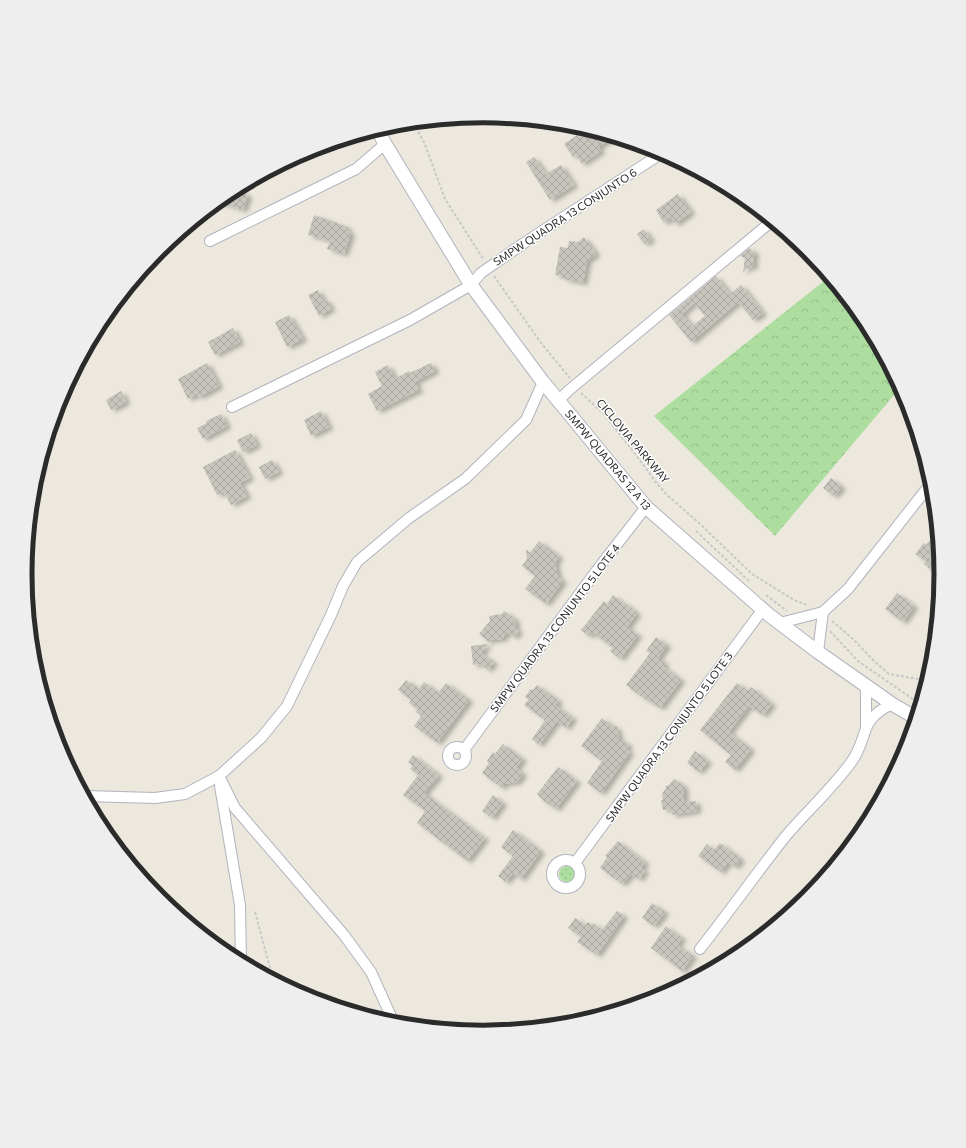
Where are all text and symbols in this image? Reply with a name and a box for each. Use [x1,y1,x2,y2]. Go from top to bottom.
street label: SMPW QUADRA 13 CONJUNTO 6 [491,165,640,269]
street label: CICLOVIA PARKWAY [594,396,672,486]
street label: SMPW QUADRAS 12 A 13 [563,407,654,512]
street label: SMPW QUADRA 13 CONJUNTO 5 LOTE 4 [487,541,623,715]
street label: SMPW QUADRA 13 CONJUNTO 5 LOTE 3 [603,649,735,825]

